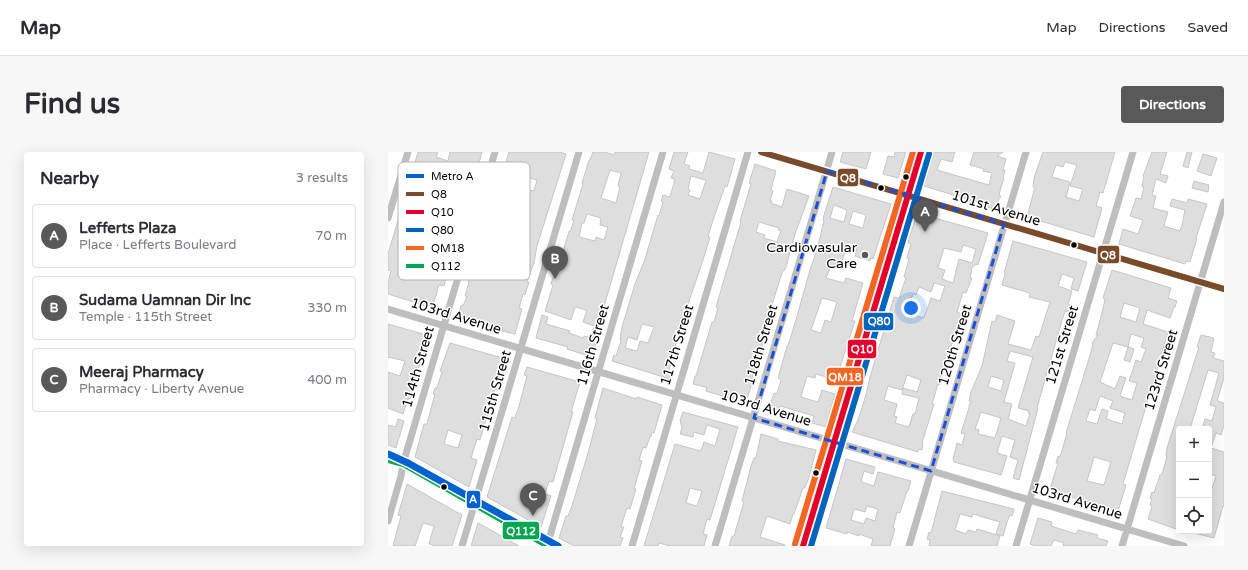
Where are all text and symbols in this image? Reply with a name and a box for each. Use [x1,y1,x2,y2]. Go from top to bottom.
text: Map [20,17,61,39]
text: Map [1046,19,1077,36]
text: Directions [1099,19,1166,36]
text: Saved [1188,19,1228,36]
button: Directions [1121,86,1224,123]
text: Find us [24,87,120,121]
legend [398,162,530,280]
text: Nearby [40,168,99,189]
line badge: Q8 [837,168,859,187]
text: 3 results [296,170,348,186]
text: Metro A [431,170,474,183]
text: Q8 [840,172,856,185]
unlabelled marker [901,172,911,182]
unlabelled marker [876,183,886,193]
street label: 101st Avenue [949,186,1043,230]
text: Q8 [431,188,447,201]
pin: A [912,199,938,232]
text: Q10 [431,206,454,219]
text: Lefferts Plaza [79,219,176,237]
text: Q80 [431,224,454,237]
text: A [49,228,59,244]
text: 70 m [315,228,347,244]
text: Place · Lefferts Boulevard [79,237,236,253]
place label: Cardiovasular Care [766,239,858,272]
unlabelled marker [1069,240,1079,250]
text: QM18 [431,242,464,255]
line badge: Q8 [1097,245,1120,264]
pin: B [542,246,568,279]
text: Q8 [1100,249,1116,262]
marker: Cardiovasular Care [860,250,870,260]
text: Q112 [431,260,461,273]
text: Sudama Uamnan Dir Inc [79,291,251,309]
street label: 103rd Avenue [409,294,504,338]
your location [901,298,921,318]
text: B [49,300,59,316]
text: 330 m [307,300,347,316]
street label: 116th Street [573,302,613,388]
street label: 117th Street [657,302,698,388]
street label: 118th Street [741,302,782,388]
street label: 120th Street [935,302,976,388]
street label: 121st Street [1042,303,1082,387]
text: Temple · 115th Street [79,309,212,325]
line badge: Q80 [863,312,894,331]
text: Q80 [868,315,890,328]
street label: 114th Street [398,324,438,410]
street label: 123rd Street [1141,327,1182,413]
line badge: Q10 [847,339,877,359]
text: Q10 [851,343,873,356]
street label: 115th Street [475,348,515,434]
text: Meeraj Pharmacy [79,363,204,381]
line badge: QM18 [826,367,864,386]
text: QM18 [828,371,862,384]
text: C [49,372,59,388]
text: 400 m [307,372,347,388]
text: Pharmacy · Liberty Avenue [79,381,244,397]
street label: 103rd Avenue [719,386,814,430]
map controls [1176,426,1212,534]
button: + [1176,426,1212,462]
button: − [1176,462,1212,498]
unlabelled marker [811,468,821,478]
street label: 103rd Avenue [1030,479,1125,523]
unlabelled marker [439,482,449,492]
pin: C [520,483,546,516]
line badge: A [466,490,481,509]
text: A [469,493,477,506]
button: locate [1176,498,1212,534]
line badge: Q112 [502,521,540,540]
text: Q112 [506,525,536,538]

